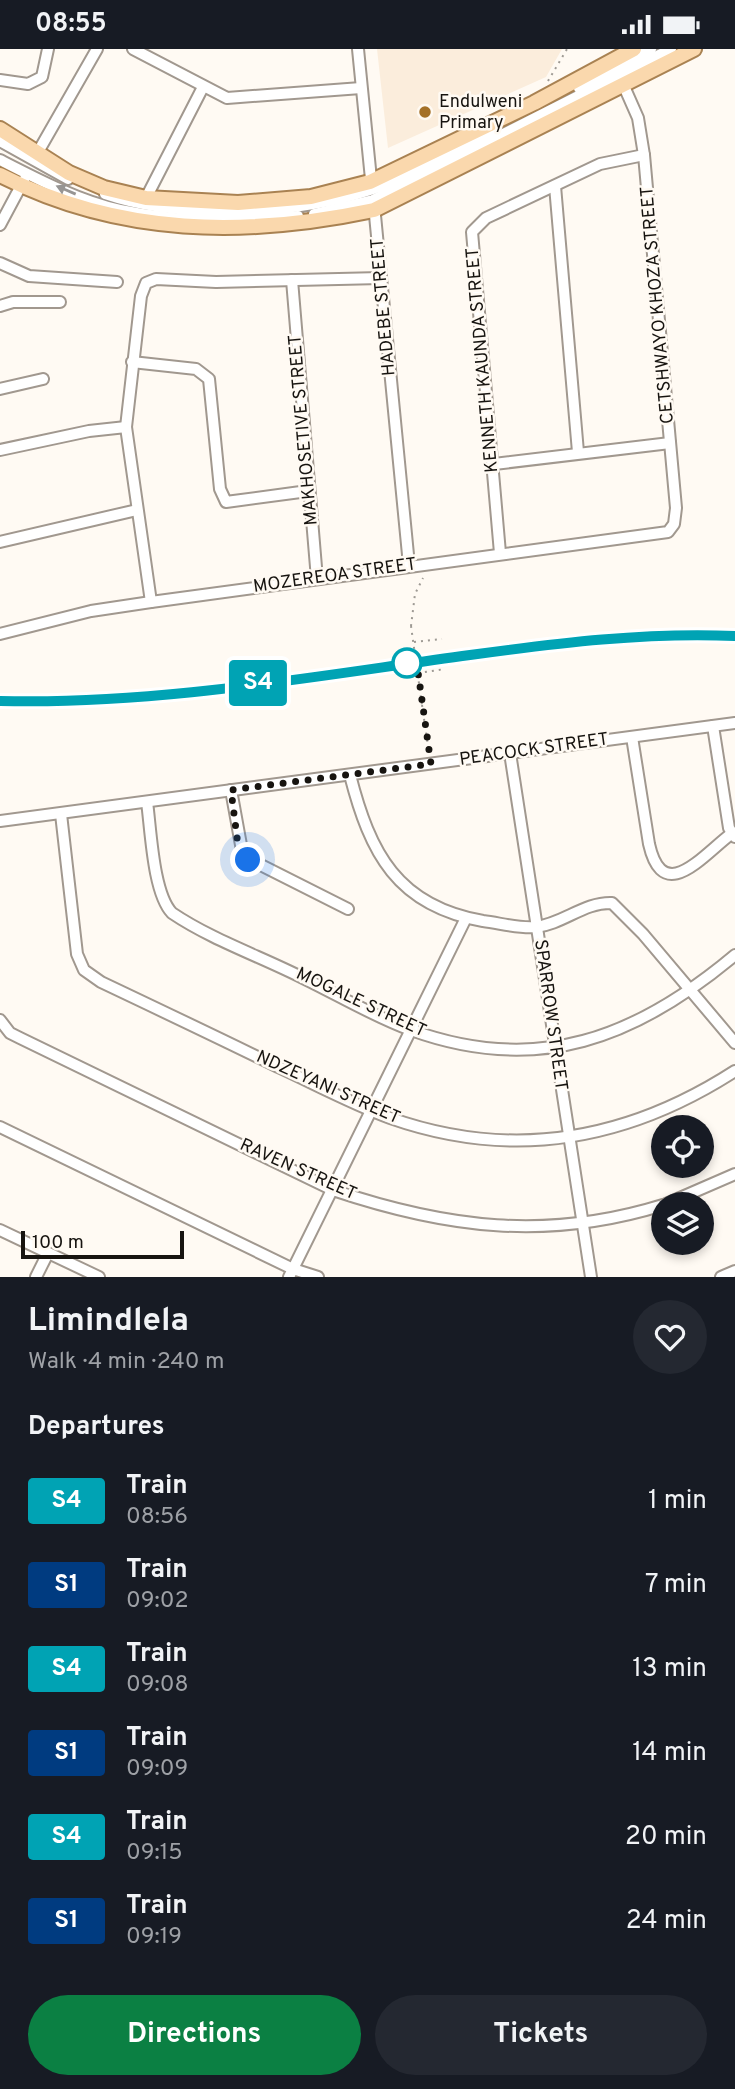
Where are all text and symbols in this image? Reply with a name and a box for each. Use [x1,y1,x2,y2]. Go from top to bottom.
text: 08:55 [35,8,107,41]
place label: Endulweni Primary [439,91,522,135]
marker: Endulweni Primary [417,104,433,120]
one-way arrow [56,184,76,196]
street label: CETSHWAYO KHOZA STREET [636,185,680,425]
street label: HADEBE STREET [367,237,401,377]
street label: KENNETH KAUNDA STREET [462,246,504,474]
street label: MAKHOSETIVE STREET [284,334,324,526]
street label: MOZEREOA STREET [252,553,418,599]
unlabelled marker [392,648,422,678]
line badge: S4 [226,660,290,706]
text: S4 [243,668,273,698]
street label: PEACOCK STREET [458,728,610,772]
your location [230,842,265,877]
street label: SPARROW STREET [528,938,572,1092]
street label: MOGALE STREET [292,963,430,1043]
street label: NDZEYANI STREET [252,1046,404,1130]
map controls [651,1115,714,1255]
button: locate [651,1115,714,1178]
street label: RAVEN STREET [236,1134,360,1206]
button: layers [651,1192,714,1255]
scale bar [21,1228,184,1260]
text: 100 m [32,1231,84,1255]
button: heart [633,1300,707,1374]
text: Limindlela [28,1301,189,1343]
text: Walk · 4 min · 240 m [28,1348,224,1377]
text: Departures [28,1411,165,1444]
text: Train [126,1470,188,1503]
text: 1 min [648,1485,707,1518]
text: S4 [51,1486,82,1516]
text: 08:56 [126,1503,188,1532]
text: Train [126,1554,188,1587]
text: 7 min [645,1569,707,1602]
text: S1 [54,1570,79,1600]
text: 09:02 [126,1587,189,1616]
text: Train [126,1638,188,1671]
text: 13 min [632,1653,707,1686]
text: S4 [51,1654,82,1684]
text: 09:08 [126,1671,189,1700]
text: Train [126,1722,188,1755]
text: 14 min [632,1737,707,1770]
text: S1 [54,1738,79,1768]
text: 09:09 [126,1755,188,1784]
text: Train [126,1806,188,1839]
text: 20 min [625,1821,707,1854]
text: S4 [51,1822,82,1852]
text: 09:15 [126,1839,183,1868]
text: Train [126,1890,188,1923]
text: 24 min [626,1905,707,1938]
text: S1 [54,1906,79,1936]
text: 09:19 [126,1923,182,1952]
button: Directions [28,1995,361,2075]
button: Tickets [375,1995,707,2075]

